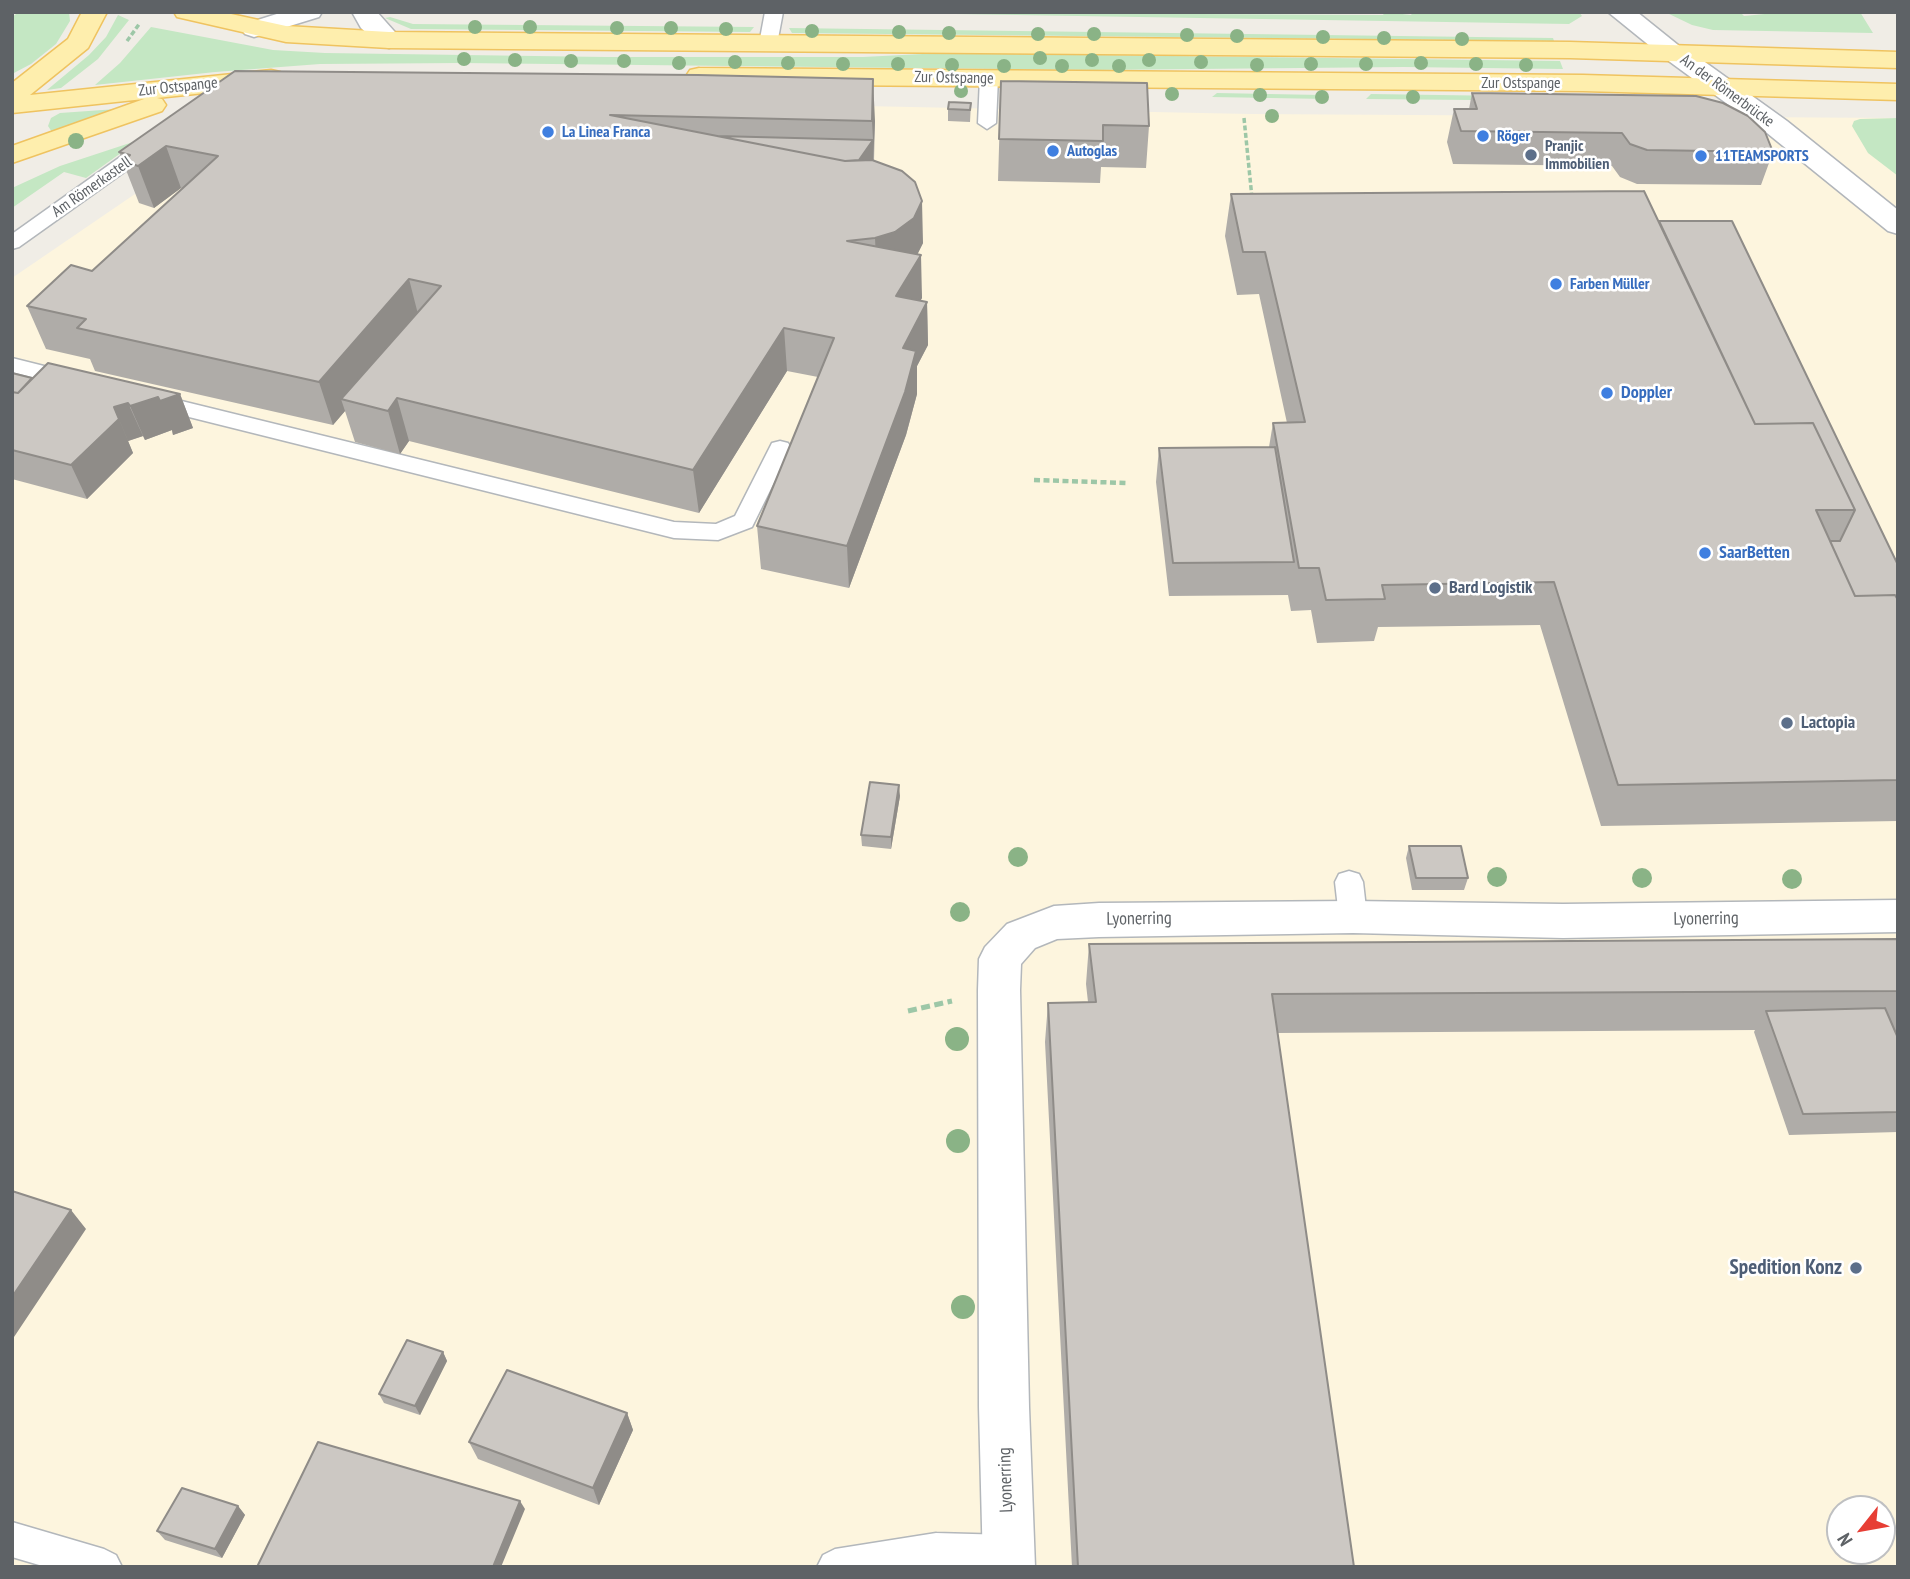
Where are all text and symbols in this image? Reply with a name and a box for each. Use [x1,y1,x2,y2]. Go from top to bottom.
street label: An der Römerbrücke [1676,51,1778,131]
street label: Zur Ostspange [914,68,994,88]
street label: Zur Ostspange [138,73,218,101]
street label: Zur Ostspange [1481,73,1561,93]
place label: La Linea Franca [562,122,650,142]
marker: La Linea Franca [540,124,556,140]
place label: Röger [1497,126,1530,146]
marker: Röger [1475,128,1491,144]
place label: Pranjic Immobilien [1545,136,1609,174]
place label: Autoglas [1067,141,1117,161]
marker: Autoglas [1045,143,1061,159]
place label: 11TEAMSPORTS [1715,146,1809,166]
marker: Pranjic Immobilien [1523,147,1539,163]
marker: 11TEAMSPORTS [1693,148,1709,164]
street label: Am Römerkastell [48,152,136,222]
place label: Farben Müller [1570,274,1649,294]
marker: Farben Müller [1548,276,1564,292]
place label: Doppler [1621,382,1672,404]
marker: Doppler [1599,385,1615,401]
place label: SaarBetten [1719,542,1790,564]
marker: SaarBetten [1697,545,1713,561]
place label: Bard Logistik [1449,577,1532,599]
marker: Bard Logistik [1427,580,1443,596]
place label: Lactopia [1801,712,1855,734]
marker: Lactopia [1779,715,1795,731]
street label: Lyonerring [1106,908,1172,930]
street label: Lyonerring [1673,908,1739,930]
place label: Spedition Konz [1730,1255,1842,1281]
marker: Spedition Konz [1848,1260,1864,1276]
street label: Lyonerring [994,1447,1018,1513]
north arrow [1826,1495,1896,1565]
text: N [1832,1529,1858,1550]

